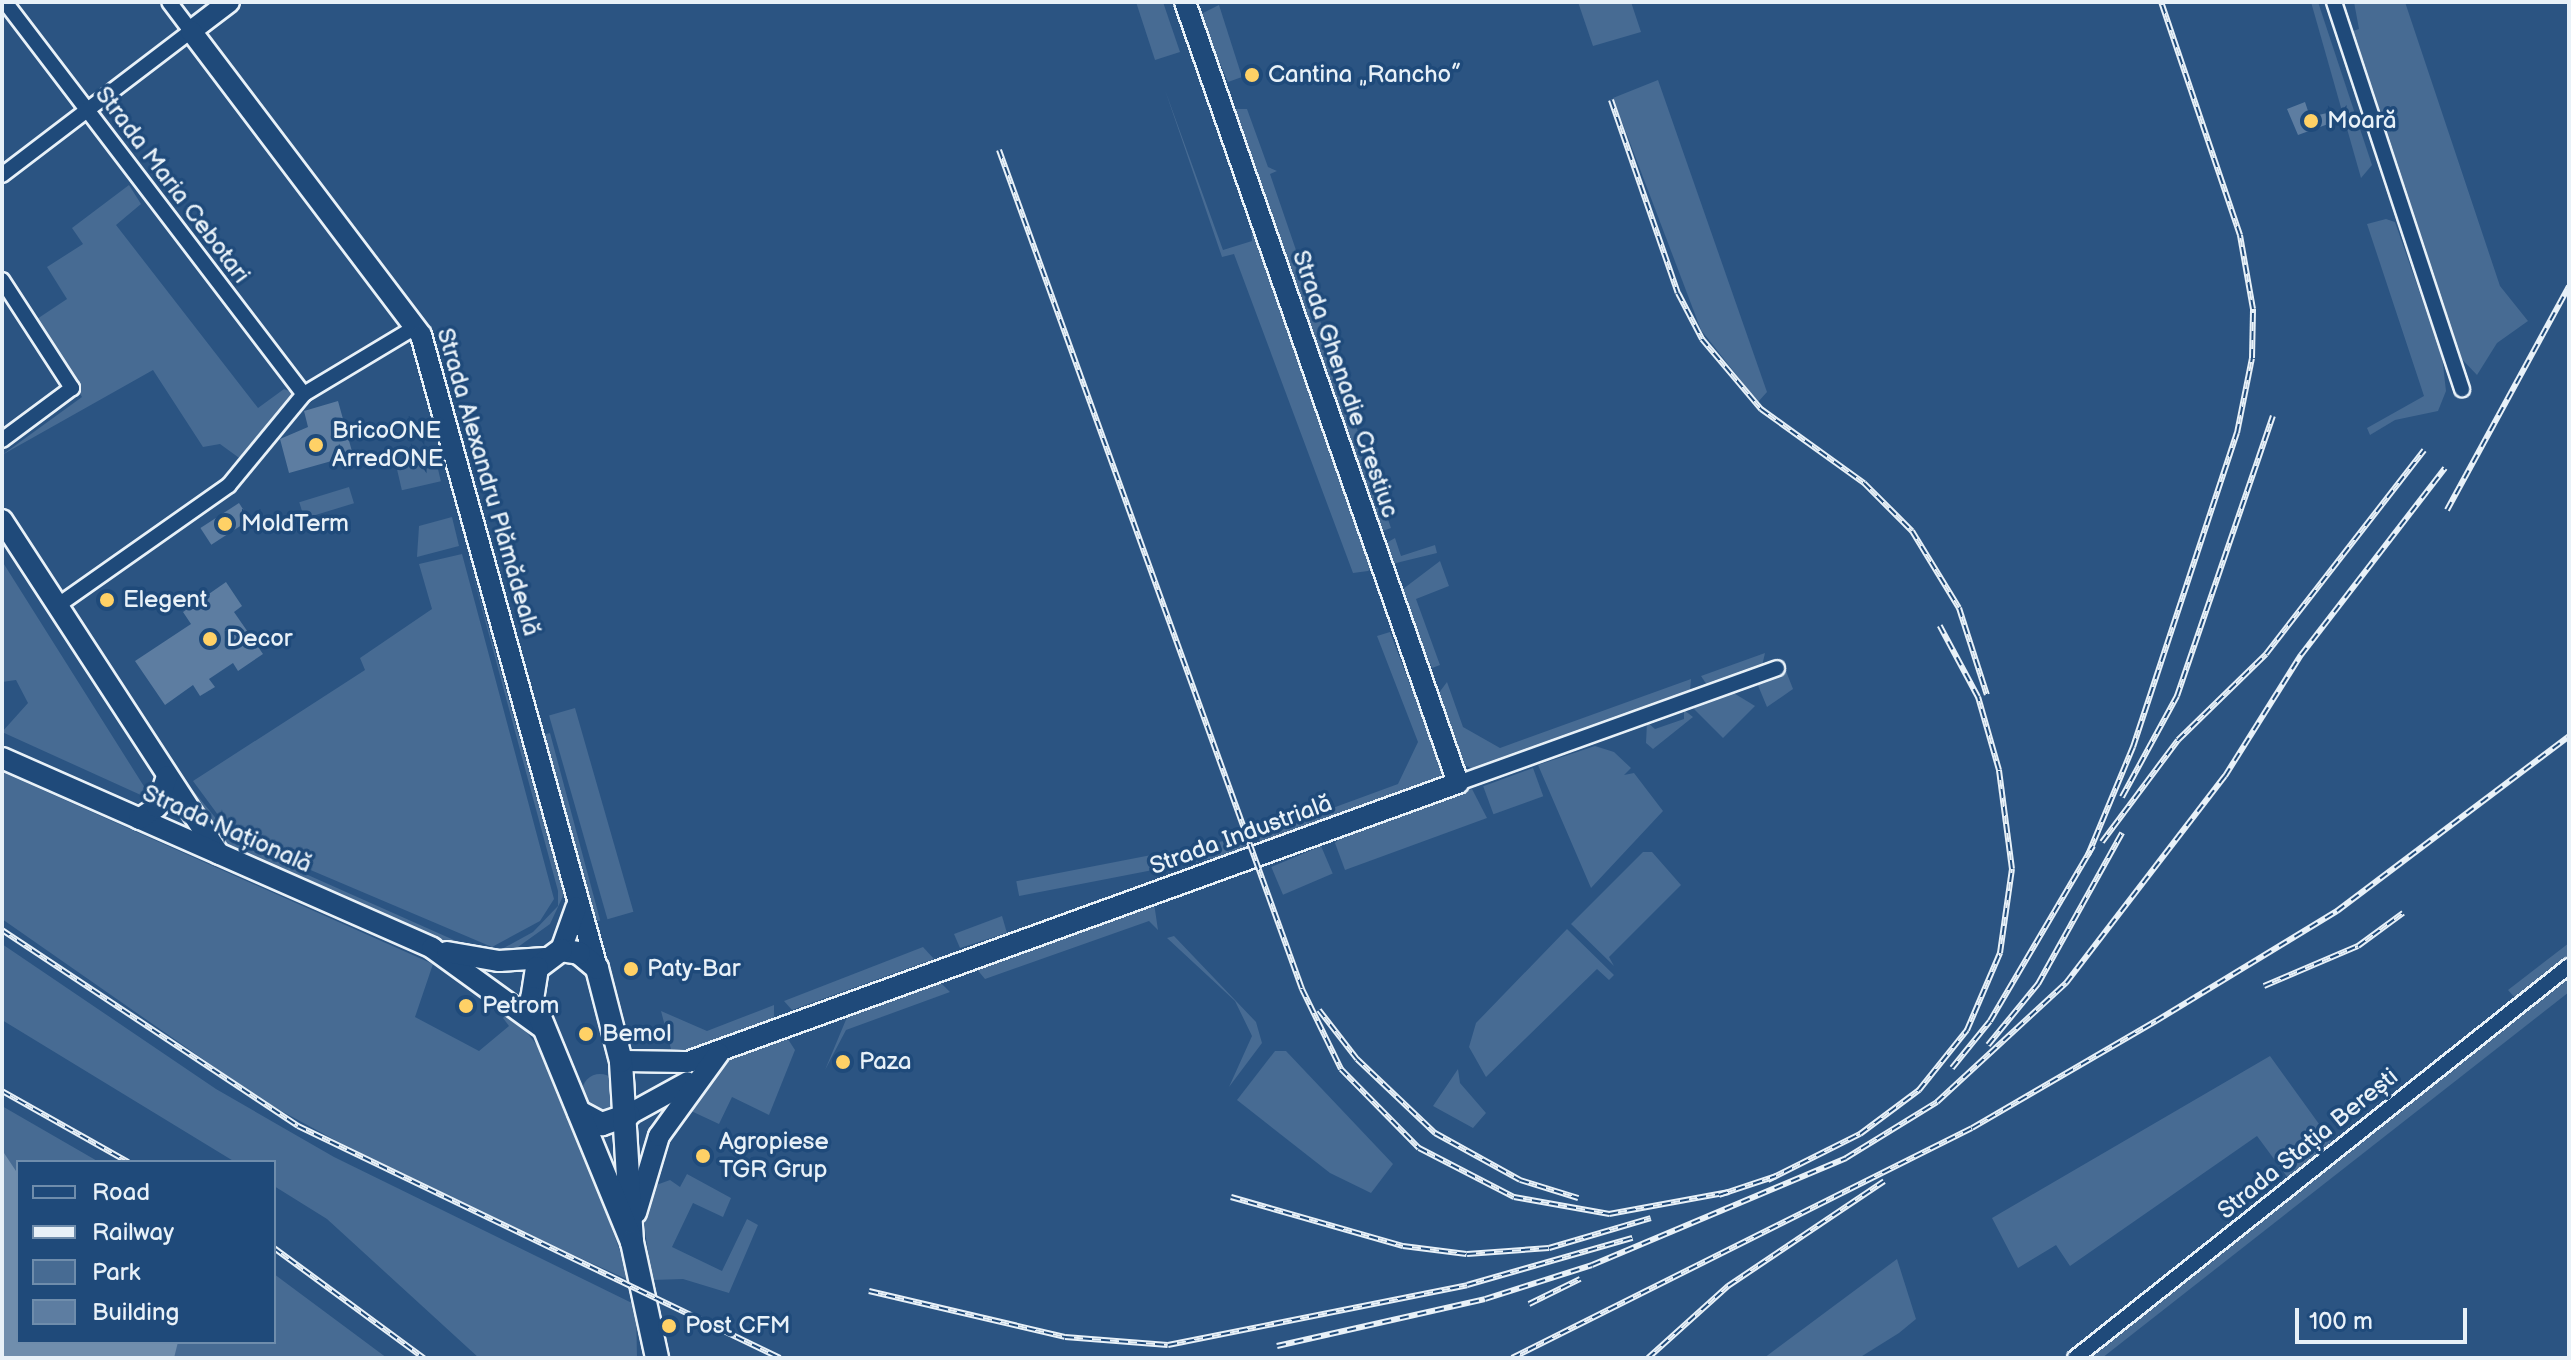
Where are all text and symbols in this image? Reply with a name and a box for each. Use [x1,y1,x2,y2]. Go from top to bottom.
place label: Cantina „Rancho” [1268,61,1461,89]
marker: Cantina „Rancho” [1243,66,1261,84]
street label: Strada Maria Cebotari [89,81,255,289]
place label: Moară [2327,107,2397,135]
marker: Moară [2302,112,2320,130]
street label: Strada Ghenadie Crestiuc [1286,247,1404,521]
street label: Strada Alexandru Plămădeală [430,325,546,639]
place label: BricoONE ArredONE [332,417,444,473]
marker: BricoONE ArredONE [307,436,325,454]
place label: MoldTerm [241,510,349,538]
marker: MoldTerm [216,515,234,533]
place label: Elegent [123,586,207,614]
marker: Elegent [98,591,116,609]
place label: Decor [226,625,292,653]
marker: Decor [201,630,219,648]
street label: Strada Națională [138,779,316,879]
street label: Strada Industrială [1146,789,1336,881]
place label: Paty-Bar [647,955,740,983]
marker: Paty-Bar [622,960,640,978]
place label: Petrom [482,992,559,1020]
marker: Petrom [457,997,475,1015]
place label: Bemol [602,1020,672,1048]
marker: Bemol [577,1025,595,1043]
place label: Paza [859,1048,911,1076]
marker: Paza [834,1053,852,1071]
street label: Strada Stația Berești [2212,1062,2404,1226]
place label: Agropiese TGR Grup [719,1128,829,1184]
marker: Agropiese TGR Grup [694,1147,712,1165]
legend [16,1160,276,1344]
text: Road [92,1178,150,1207]
text: Railway [92,1218,174,1247]
text: Park [92,1258,140,1287]
scale bar [2299,1292,2471,1342]
text: Building [92,1298,179,1327]
text: 100 m [2309,1307,2373,1336]
place label: Post CFM [685,1312,791,1340]
marker: Post CFM [660,1317,678,1335]

